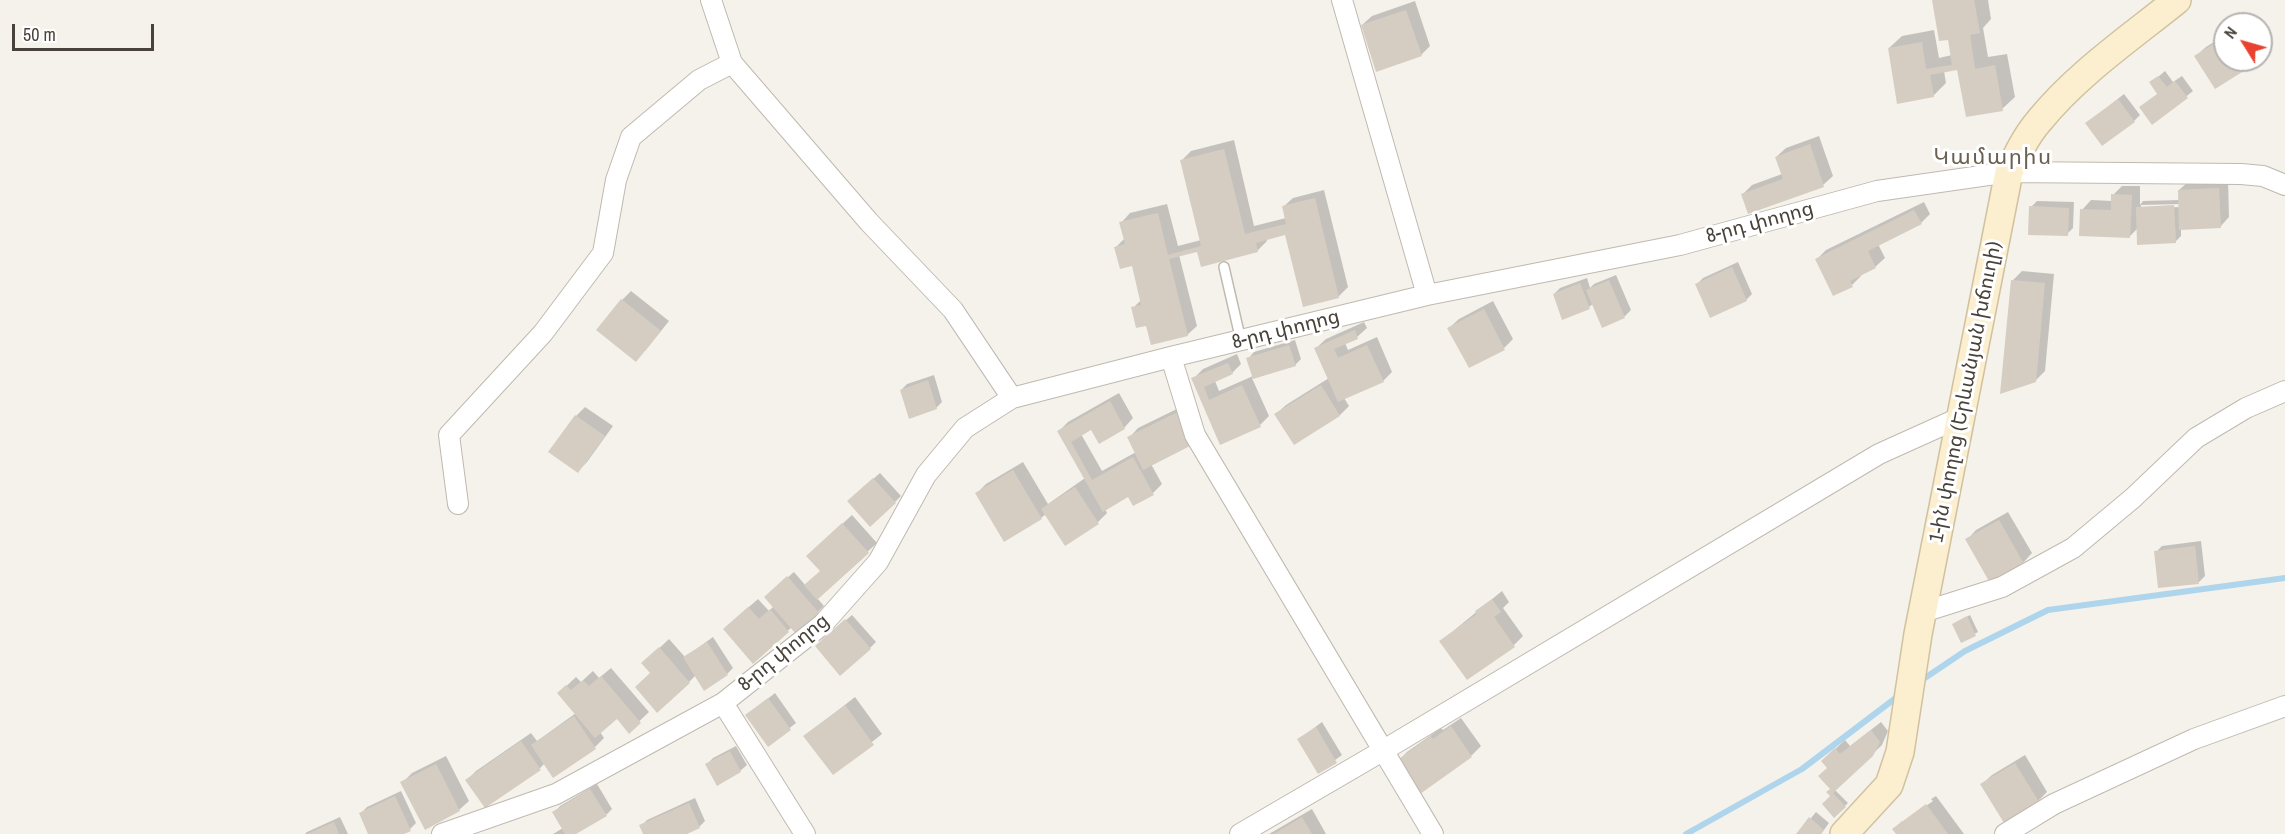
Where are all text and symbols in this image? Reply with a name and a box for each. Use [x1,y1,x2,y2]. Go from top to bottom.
scale bar [15,12,158,50]
north arrow [2213,12,2273,72]
text: 50 m [23,22,56,47]
text: N [2219,22,2242,43]
district label: Կամարիս [1933,145,2053,171]
street label: 8-րդ փողոց [1704,197,1816,249]
street label: 1-ին փողոց (Երևանյան խճուղի) [1925,240,2007,544]
street label: 8-րդ փողոց [1230,305,1342,355]
street label: 8-րդ փողոց [734,609,834,697]

